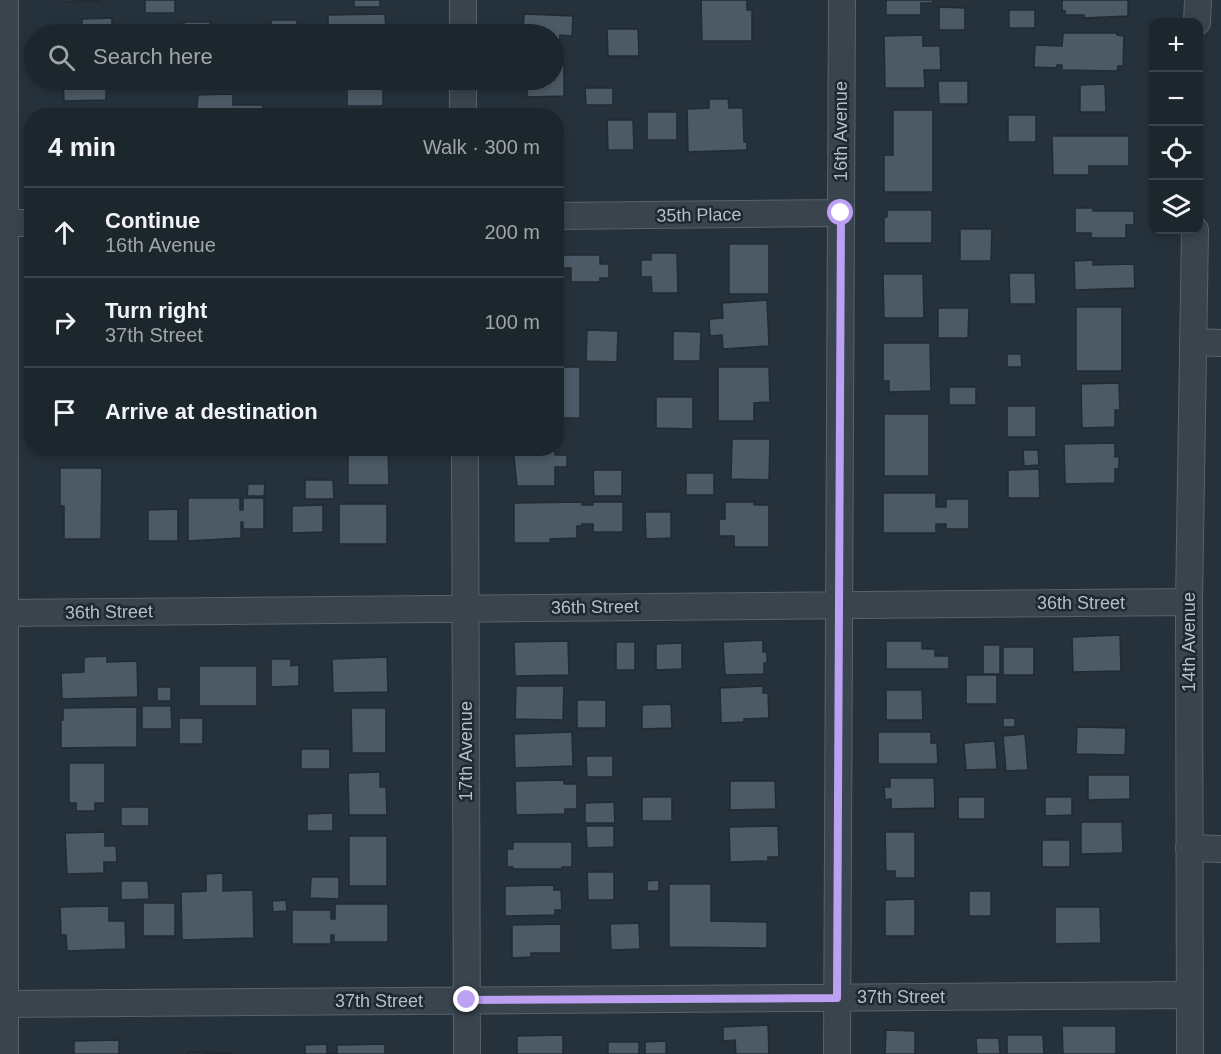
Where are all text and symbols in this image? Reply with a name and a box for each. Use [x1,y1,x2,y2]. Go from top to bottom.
map controls [1149,18,1203,234]
button: + [1149,18,1203,72]
search box [24,24,564,90]
icon: search [45,41,78,74]
text: Search here [93,44,213,69]
button: − [1149,72,1203,126]
street label: 16th Avenue [831,81,851,181]
button: locate [1149,126,1203,180]
text: 4 min [48,132,116,162]
text: Walk · 300 m [423,136,540,158]
button: layers [1149,180,1203,234]
route start [827,199,853,225]
street label: 35th Place [656,204,742,226]
text: Continue [105,208,200,233]
icon: ahead [48,216,81,249]
text: 200 m [484,221,540,243]
text: 16th Avenue [105,234,216,256]
text: Turn right [105,298,207,323]
icon: right [48,306,81,339]
text: 100 m [484,311,540,333]
text: 37th Street [105,324,203,346]
icon: arrive [48,396,81,429]
text: Arrive at destination [105,399,318,424]
street label: 14th Avenue [1179,592,1199,692]
street label: 36th Street [1037,593,1125,613]
street label: 36th Street [551,596,639,618]
street label: 36th Street [65,601,153,623]
street label: 17th Avenue [456,701,476,801]
route end [453,986,479,1012]
street label: 37th Street [857,987,945,1007]
street label: 37th Street [335,991,423,1011]

